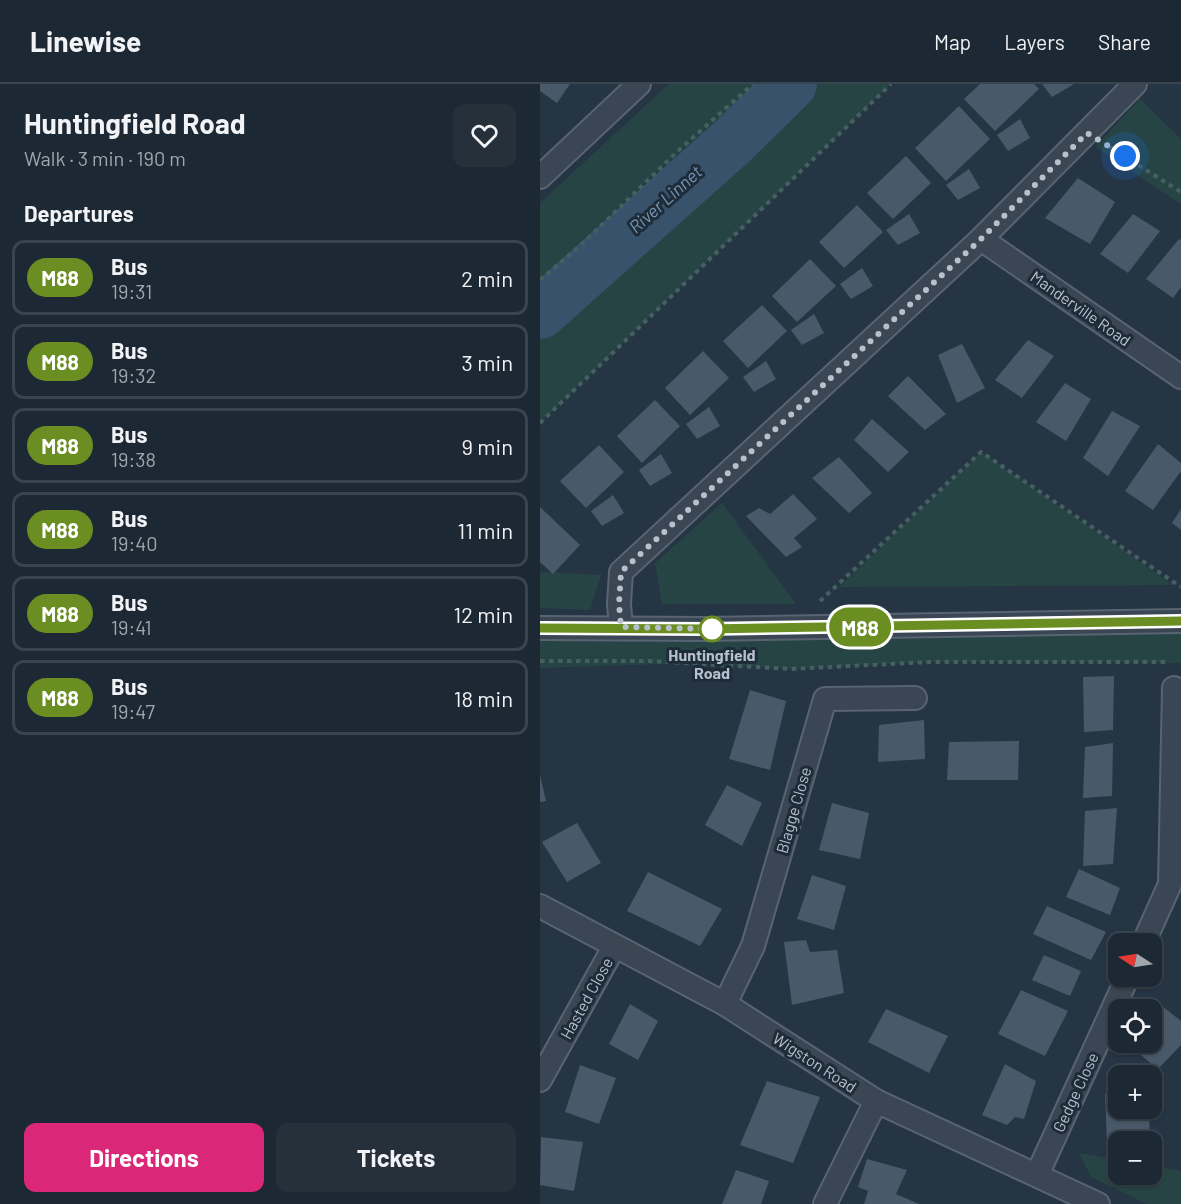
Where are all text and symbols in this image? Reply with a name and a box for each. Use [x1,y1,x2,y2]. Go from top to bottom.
text: Linewise [30,24,141,58]
text: Map [934,29,971,54]
text: Layers [1004,29,1065,54]
text: Share [1098,29,1151,54]
button: heart [453,104,516,167]
text: Huntingfield Road [24,106,246,140]
your location [1110,141,1140,171]
text: Walk · 3 min · 190 m [24,146,186,170]
water label: River Linnet [624,160,707,238]
text: Departures [24,200,134,226]
text: Bus [111,253,148,279]
text: M88 [41,265,79,290]
text: 2 min [461,265,513,291]
street label: Manderville Road [1027,266,1135,350]
text: 19:31 [111,279,152,303]
text: Bus [111,337,148,363]
text: M88 [41,349,79,374]
text: 3 min [462,349,513,375]
text: 19:32 [111,363,156,387]
text: Bus [111,421,148,447]
text: M88 [41,433,79,458]
text: 9 min [461,433,513,459]
text: 19:38 [111,447,156,471]
text: Bus [111,505,148,531]
text: M88 [41,517,79,542]
text: 11 min [457,517,513,543]
text: 19:40 [111,531,158,555]
text: Bus [111,589,148,615]
text: M88 [41,601,79,626]
text: 12 min [453,601,513,627]
line badge: M88 [826,608,894,646]
text: 19:41 [111,615,151,639]
text: M88 [841,615,879,640]
marker: Huntingfield Road [699,616,725,642]
place label: Huntingfield Road [668,645,756,682]
text: Bus [111,673,148,699]
text: M88 [41,685,79,710]
text: 18 min [454,685,513,711]
text: 19:47 [111,699,155,723]
street label: Blagge Close [772,765,814,855]
north arrow [1108,933,1162,987]
map controls [1108,933,1162,1185]
street label: Hasted Close [556,954,616,1042]
button: locate [1108,999,1162,1053]
street label: Wigston Road [770,1028,860,1096]
street label: Gedge Close [1048,1049,1102,1135]
button: + [1108,1065,1162,1119]
button: Directions [24,1123,264,1192]
button: Tickets [276,1123,516,1192]
button: − [1108,1131,1162,1185]

